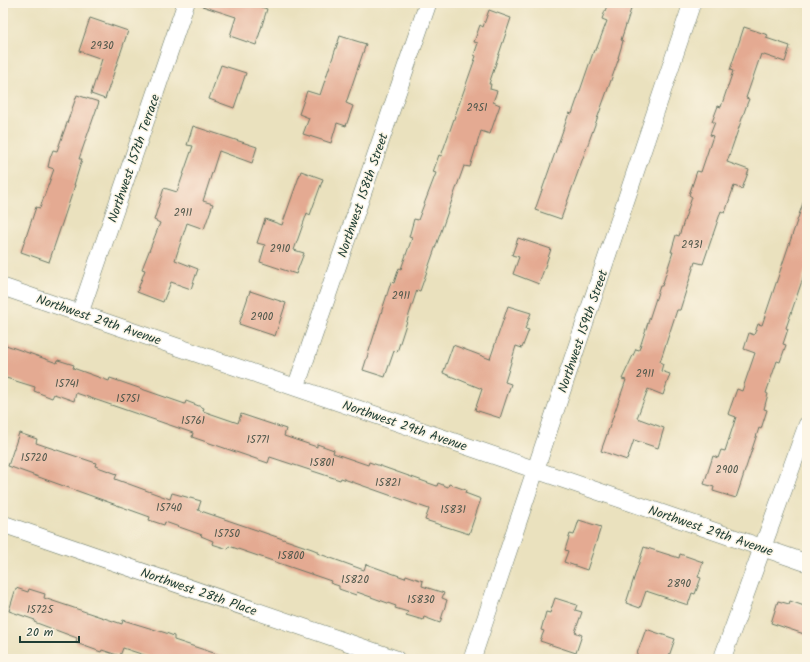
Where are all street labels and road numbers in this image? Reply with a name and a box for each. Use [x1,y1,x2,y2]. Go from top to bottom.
street label: Northwest 157th Terrace [103,91,166,226]
street label: Northwest 158th Street [332,129,395,261]
street label: Northwest 159th Street [552,266,615,396]
street label: Northwest 29th Avenue [33,289,164,352]
street label: Northwest 29th Avenue [339,395,470,458]
street label: Northwest 29th Avenue [645,500,776,563]
street label: Northwest 28th Place [137,563,260,622]

